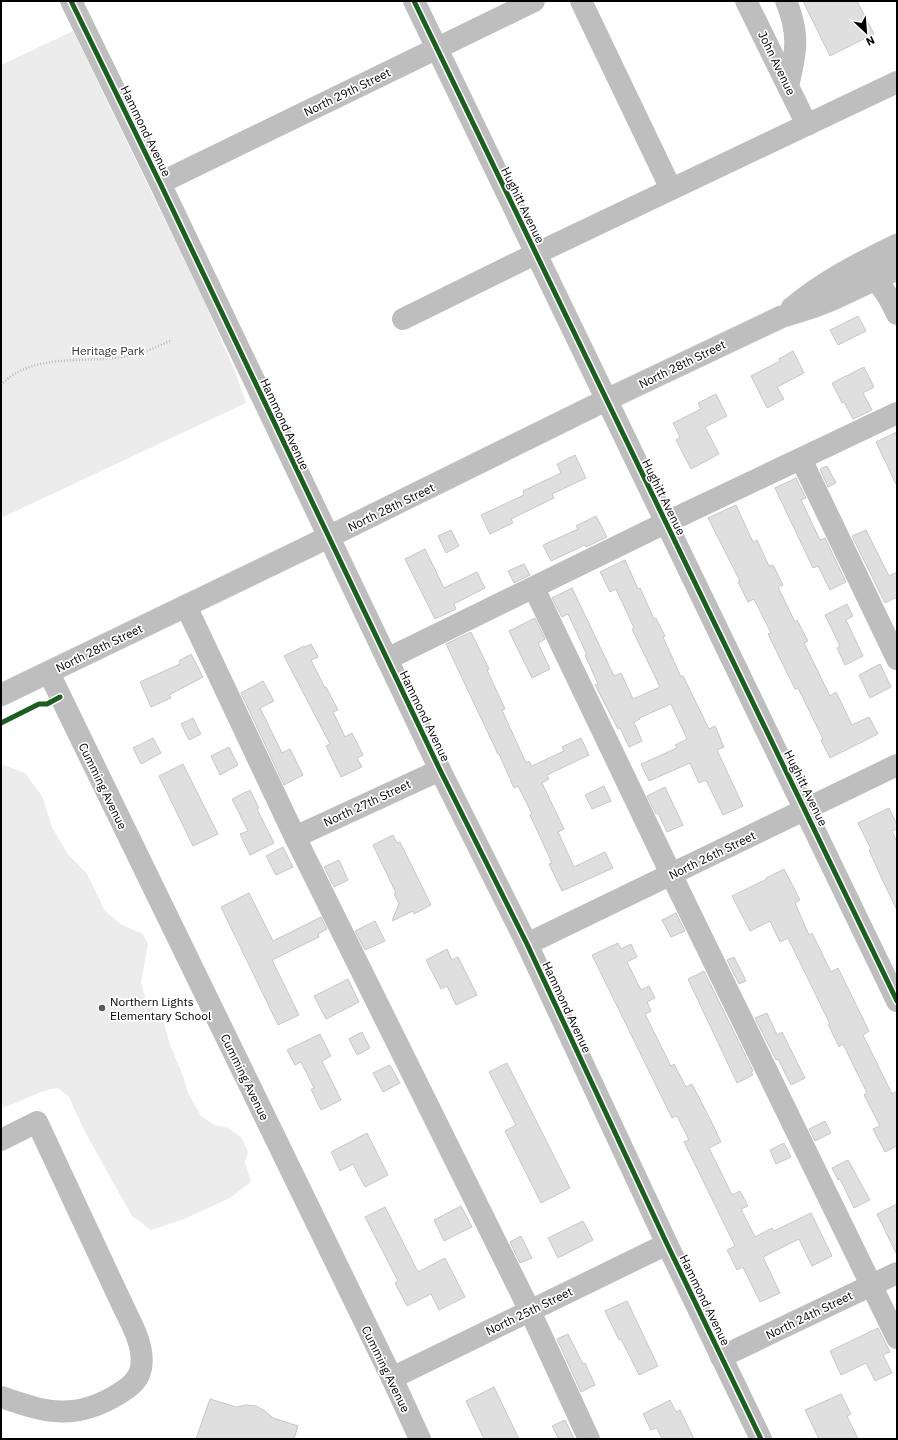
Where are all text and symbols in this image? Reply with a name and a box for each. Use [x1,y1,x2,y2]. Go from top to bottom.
north arrow [846,12,886,52]
street label: John Avenue [755,29,799,98]
text: N [864,33,877,49]
street label: North 29th Street [301,65,393,119]
street label: Hammond Avenue [118,83,175,179]
street label: Hughitt Avenue [498,165,548,246]
street label: North 28th Street [636,337,728,391]
park label: Heritage Park [71,343,145,358]
street label: Hammond Avenue [257,376,313,473]
street label: Hughitt Avenue [639,457,689,538]
street label: North 28th Street [345,480,437,534]
street label: North 28th Street [53,621,145,675]
street label: Hammond Avenue [397,668,454,764]
street label: Cumming Avenue [76,740,131,832]
street label: Hughitt Avenue [781,748,831,829]
street label: North 27th Street [321,776,413,830]
street label: North 26th Street [666,828,758,882]
street label: Hammond Avenue [539,959,595,1056]
place label: Northern Lights Elementary School [110,994,211,1023]
marker: Northern Lights Elementary School [97,1003,107,1013]
street label: Cumming Avenue [218,1031,273,1123]
street label: Hammond Avenue [677,1252,734,1348]
street label: North 25th Street [483,1284,575,1338]
street label: North 24th Street [763,1288,855,1342]
street label: Cumming Avenue [359,1323,414,1415]

